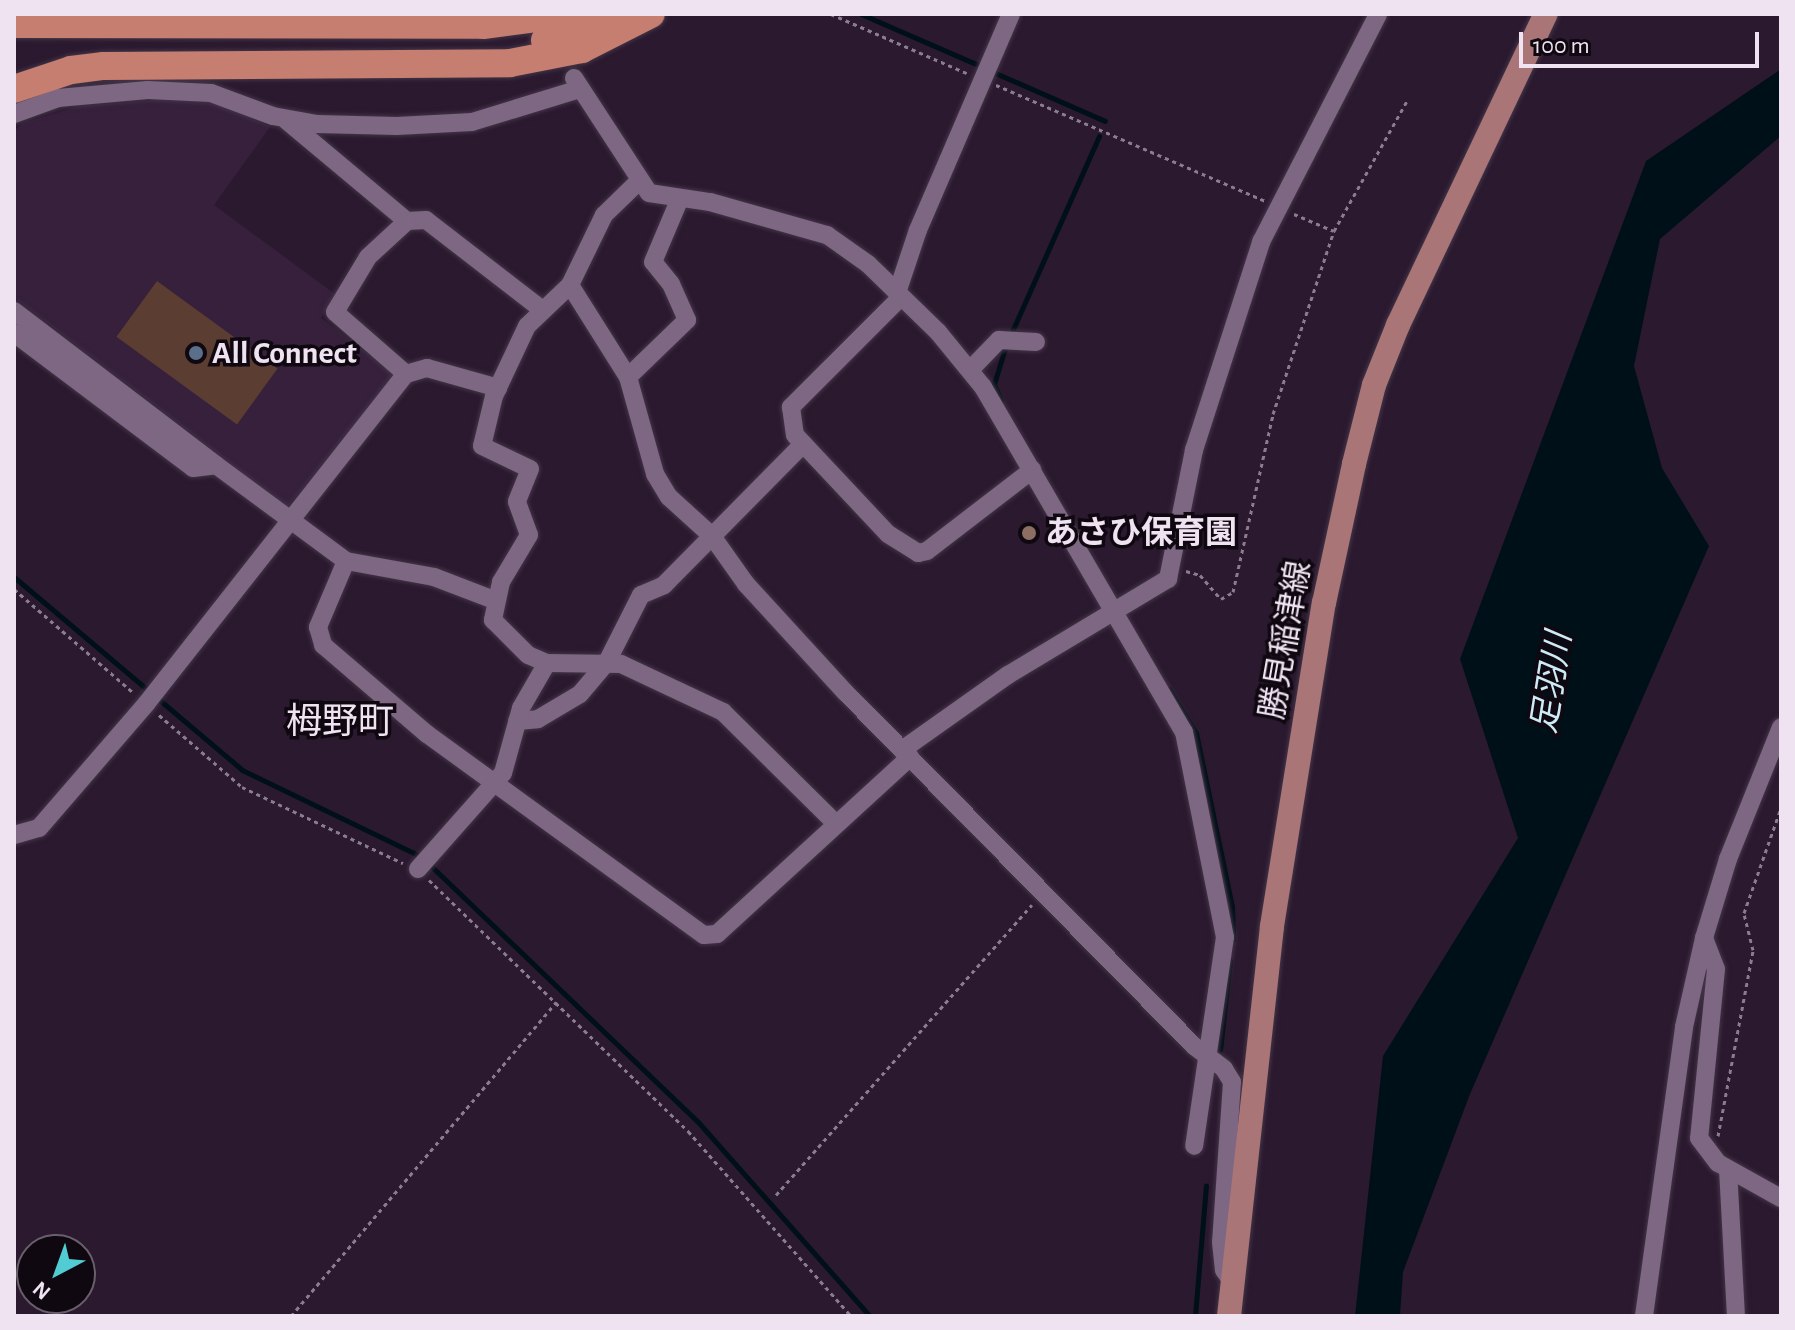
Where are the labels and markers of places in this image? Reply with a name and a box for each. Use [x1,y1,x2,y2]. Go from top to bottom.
place label: All Connect [212,334,357,372]
marker: All Connect [187,344,205,362]
place label: あさひ保育園 [1045,514,1237,552]
marker: あさひ保育園 [1020,524,1038,542]

